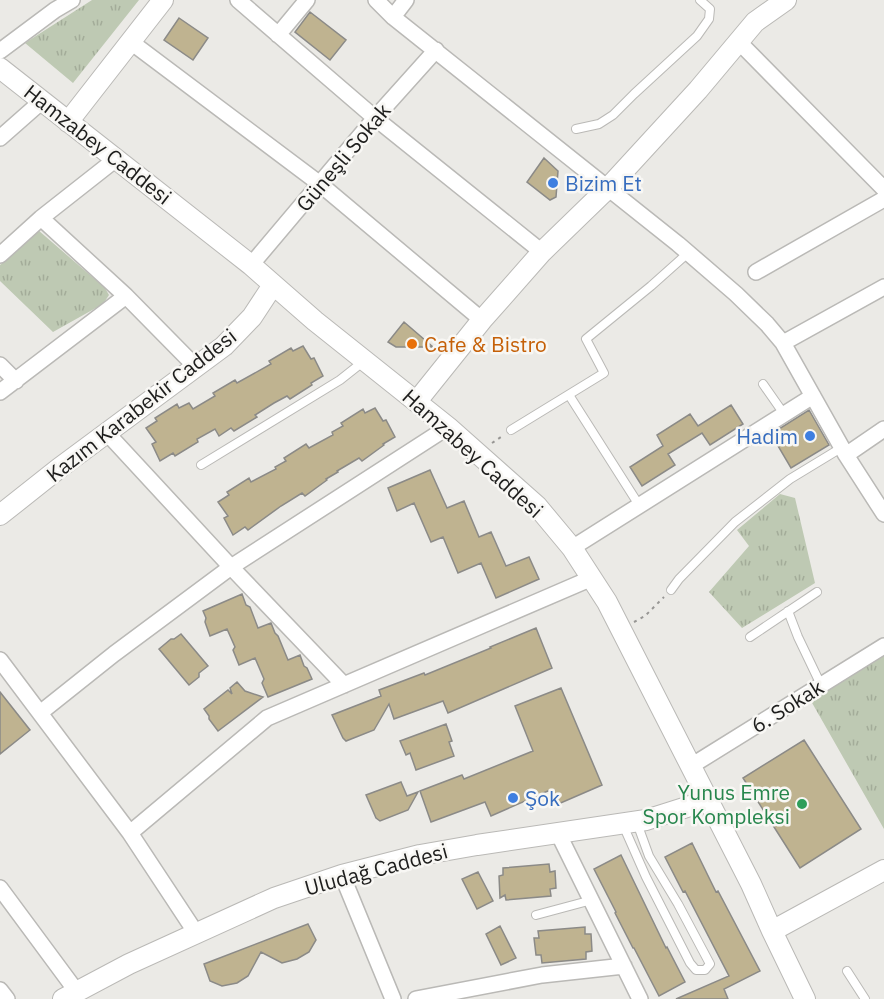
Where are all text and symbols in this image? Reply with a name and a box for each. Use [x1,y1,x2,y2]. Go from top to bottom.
street label: Hamzabey Caddesi [18,78,178,210]
street label: Güneşli Sokak [289,97,397,217]
place label: Bizim Et [565,169,642,197]
marker: Bizim Et [546,176,560,190]
street label: Kazım Karabekir Caddesi [40,322,242,488]
place label: Cafe & Bistro [424,330,547,358]
marker: Cafe & Bistro [405,337,419,351]
street label: Hamzabey Caddesi [397,382,549,524]
place label: Hadim [736,422,798,450]
marker: Hadim [803,429,817,443]
street label: 6. Sokak [745,673,829,739]
place label: Yunus Emre Spor Kompleksi [643,778,790,830]
place label: Şok [525,784,560,812]
marker: Şok [506,791,520,805]
marker: Yunus Emre Spor Kompleksi [795,797,809,811]
street label: Uludağ Caddesi [301,836,451,902]

